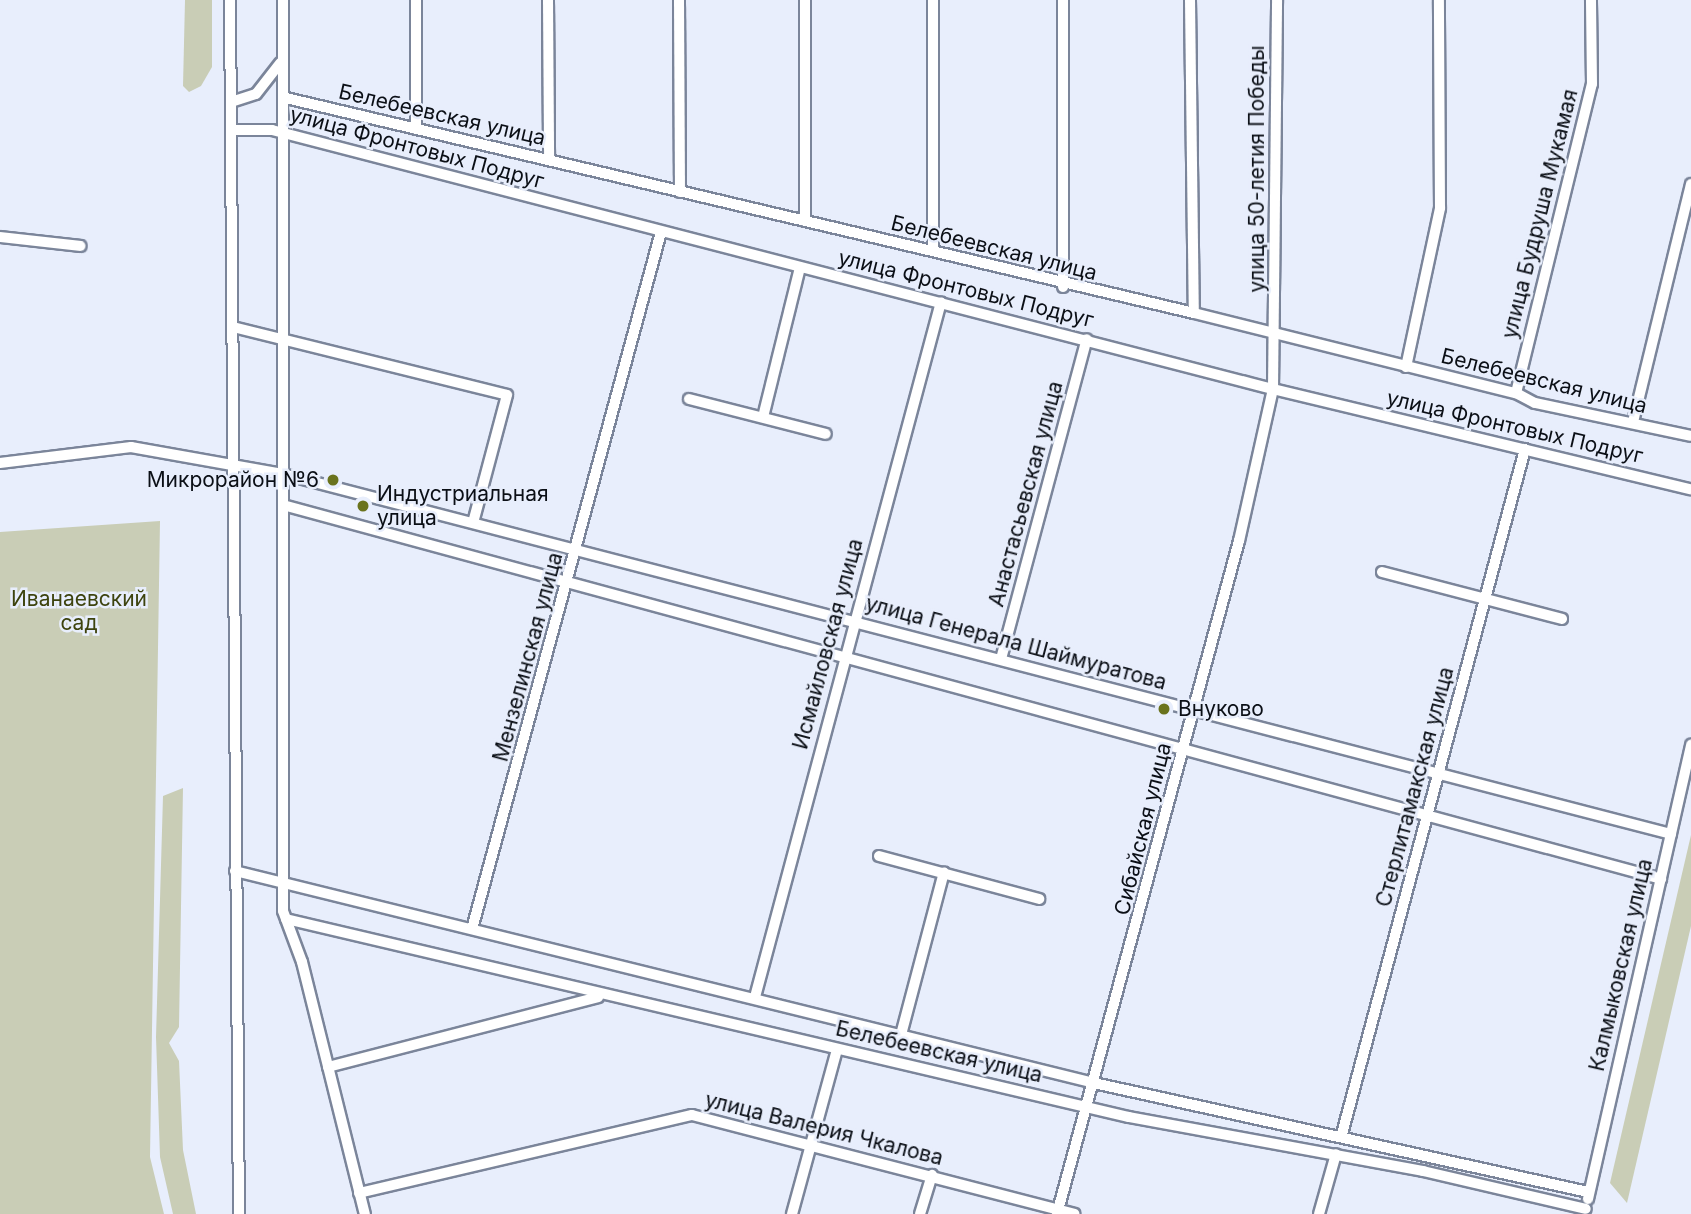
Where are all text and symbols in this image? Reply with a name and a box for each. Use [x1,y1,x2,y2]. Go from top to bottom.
street label: улица 50-летия Победы [1244,45,1270,293]
street label: Белебеевская улица [336,79,548,151]
street label: улица Будруша Мукамая [1497,87,1583,341]
street label: улица Фронтовых Подруг [287,102,547,194]
street label: Белебеевская улица [888,210,1100,286]
street label: улица Фронтовых Подруг [836,245,1096,333]
street label: Белебеевская улица [1438,343,1650,419]
street label: Анастасьевская улица [984,378,1068,610]
street label: улица Фронтовых Подруг [1384,385,1646,469]
place label: Микрорайон №6 [147,467,319,493]
marker: Микрорайон №6 [325,472,341,488]
place label: Индустриальная улица [377,481,549,531]
marker: Индустриальная улица [355,498,371,514]
street label: Исмайловская улица [788,536,868,752]
street label: Мензелинская улица [488,550,568,764]
park label: Иванаевский сад [11,586,147,636]
street label: улица Генерала Шаймуратова [863,591,1169,695]
street label: Стерлитамакская улица [1371,664,1459,910]
place label: Внуково [1178,696,1264,722]
marker: Внуково [1156,701,1172,717]
street label: Сибайская улица [1109,740,1177,918]
street label: Калмыковская улица [1584,856,1658,1074]
street label: Белебеевская улица [833,1016,1045,1088]
street label: улица Валерия Чкалова [702,1087,946,1171]

